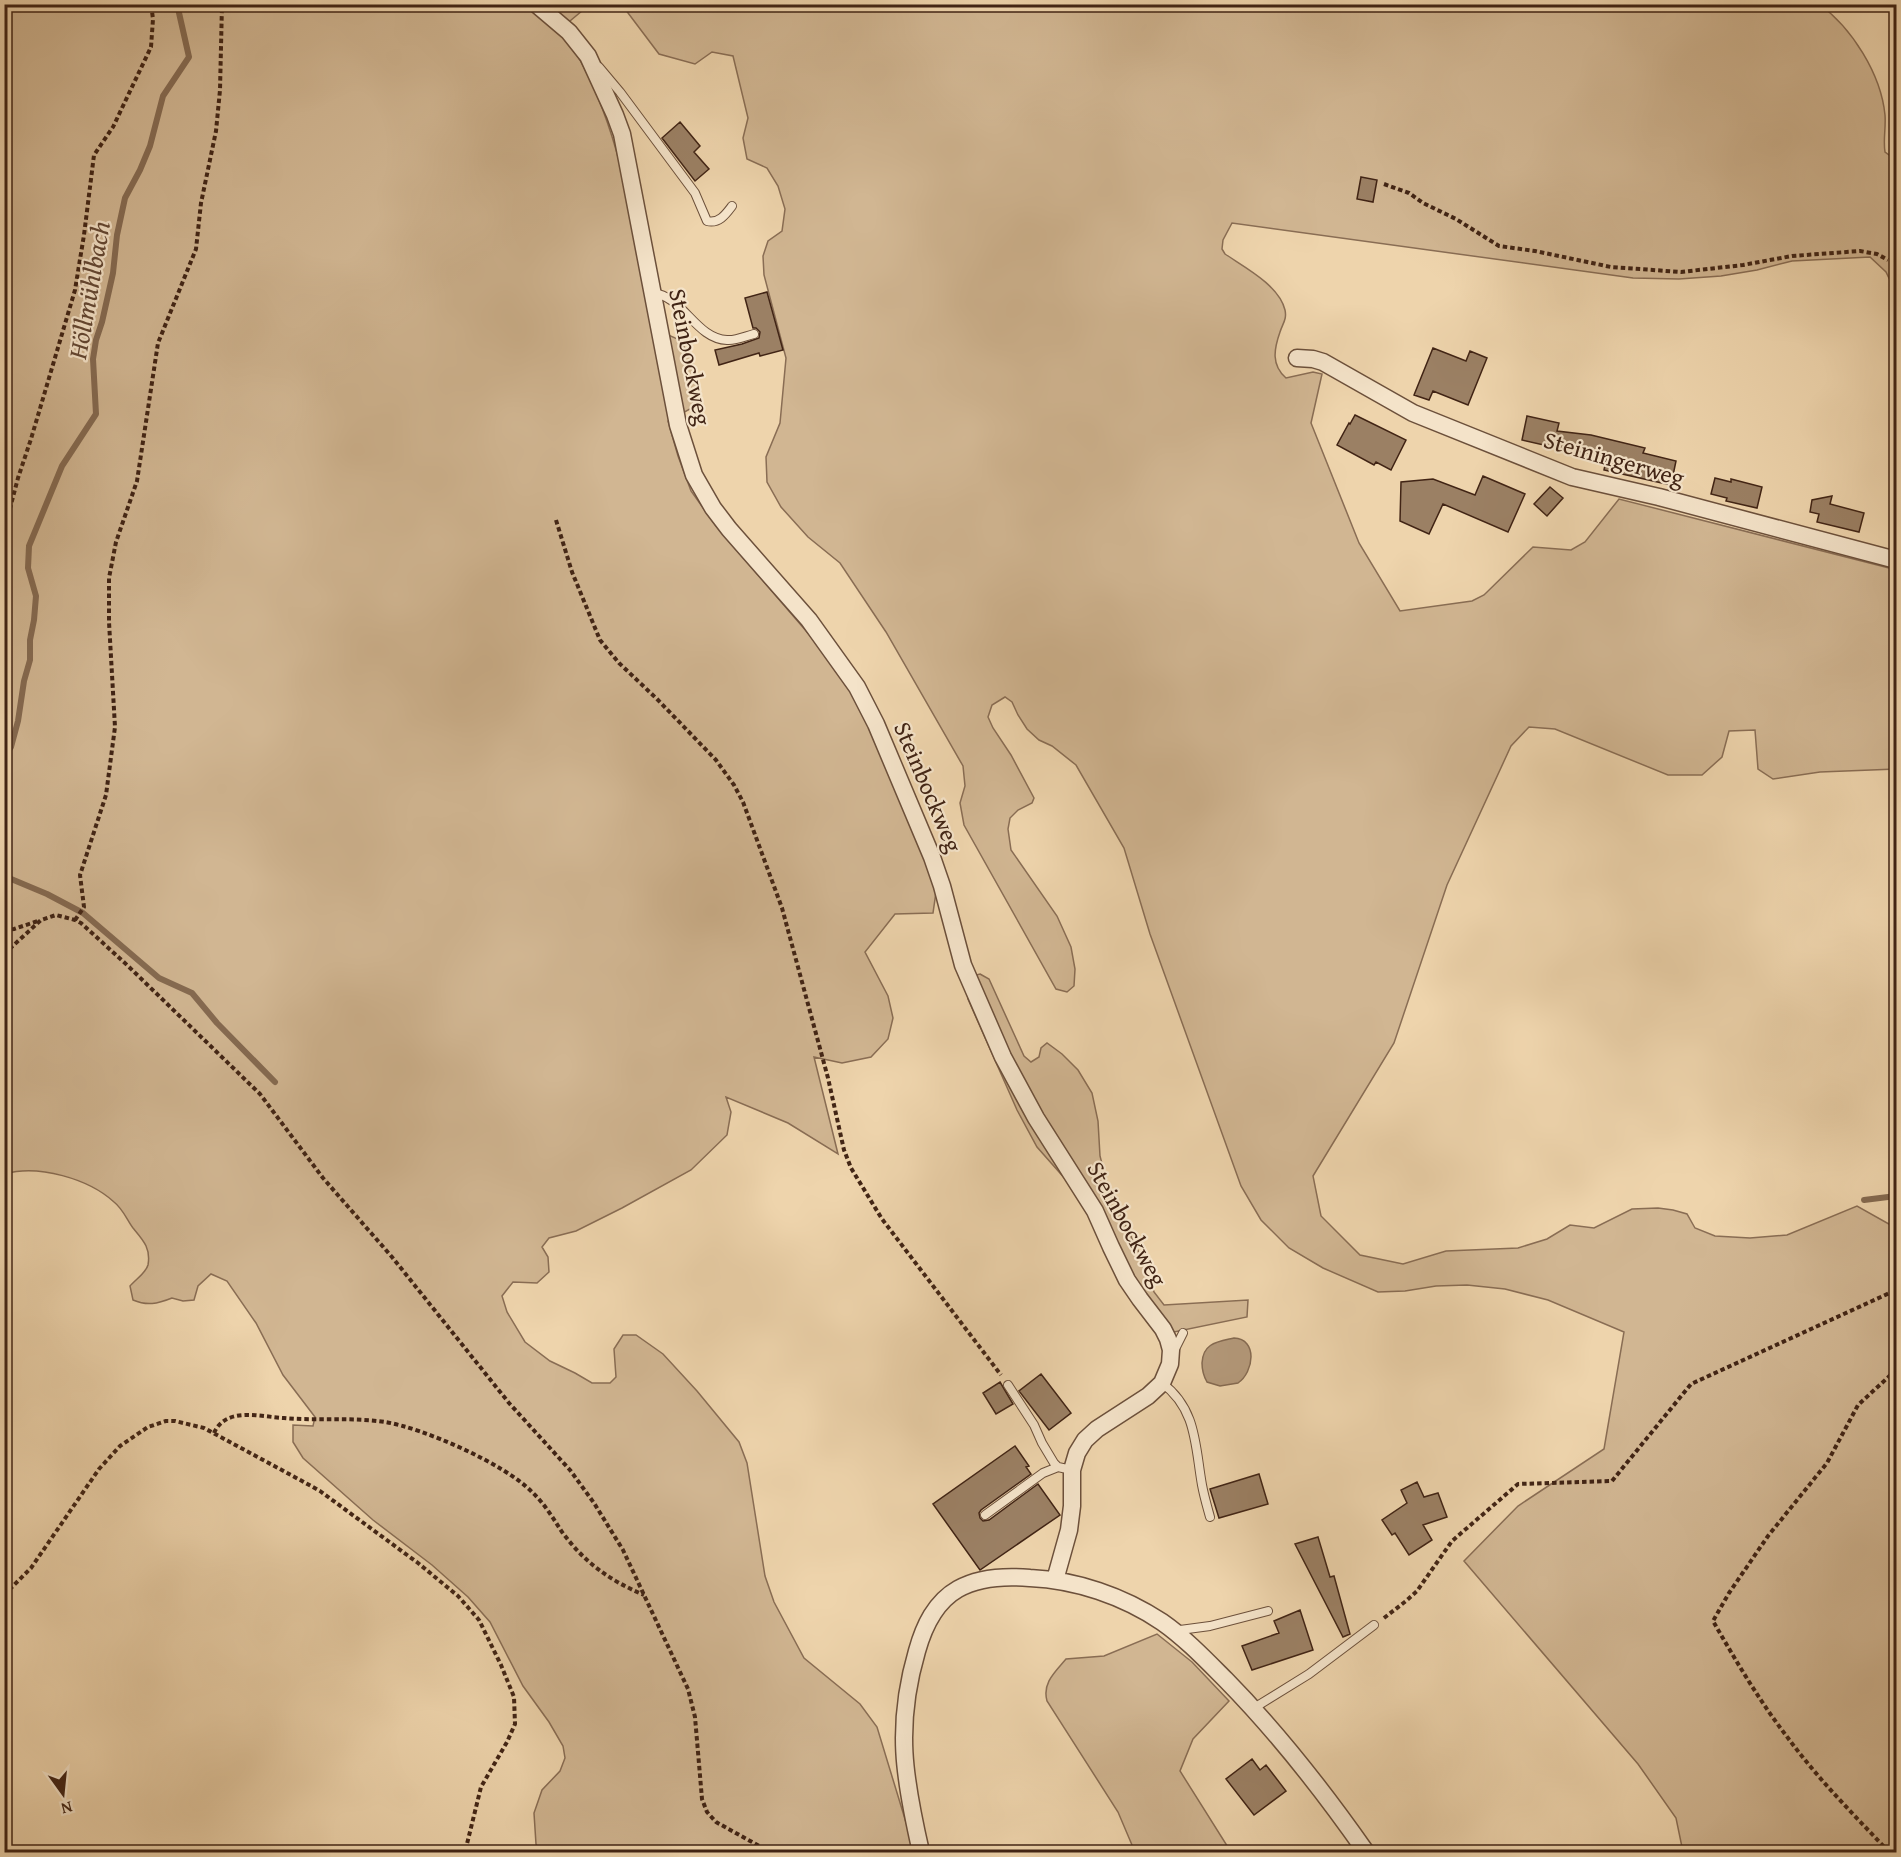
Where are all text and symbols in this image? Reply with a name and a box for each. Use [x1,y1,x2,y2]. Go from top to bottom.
water label: Höllmühlbach [57,218,120,363]
street label: Steinbockweg [660,286,721,428]
street label: Steiningerweg [1540,422,1689,495]
street label: Steinbockweg [885,716,972,857]
street label: Steinbockweg [1079,1155,1176,1293]
north arrow [33,1764,93,1824]
text: N [58,1796,75,1822]

